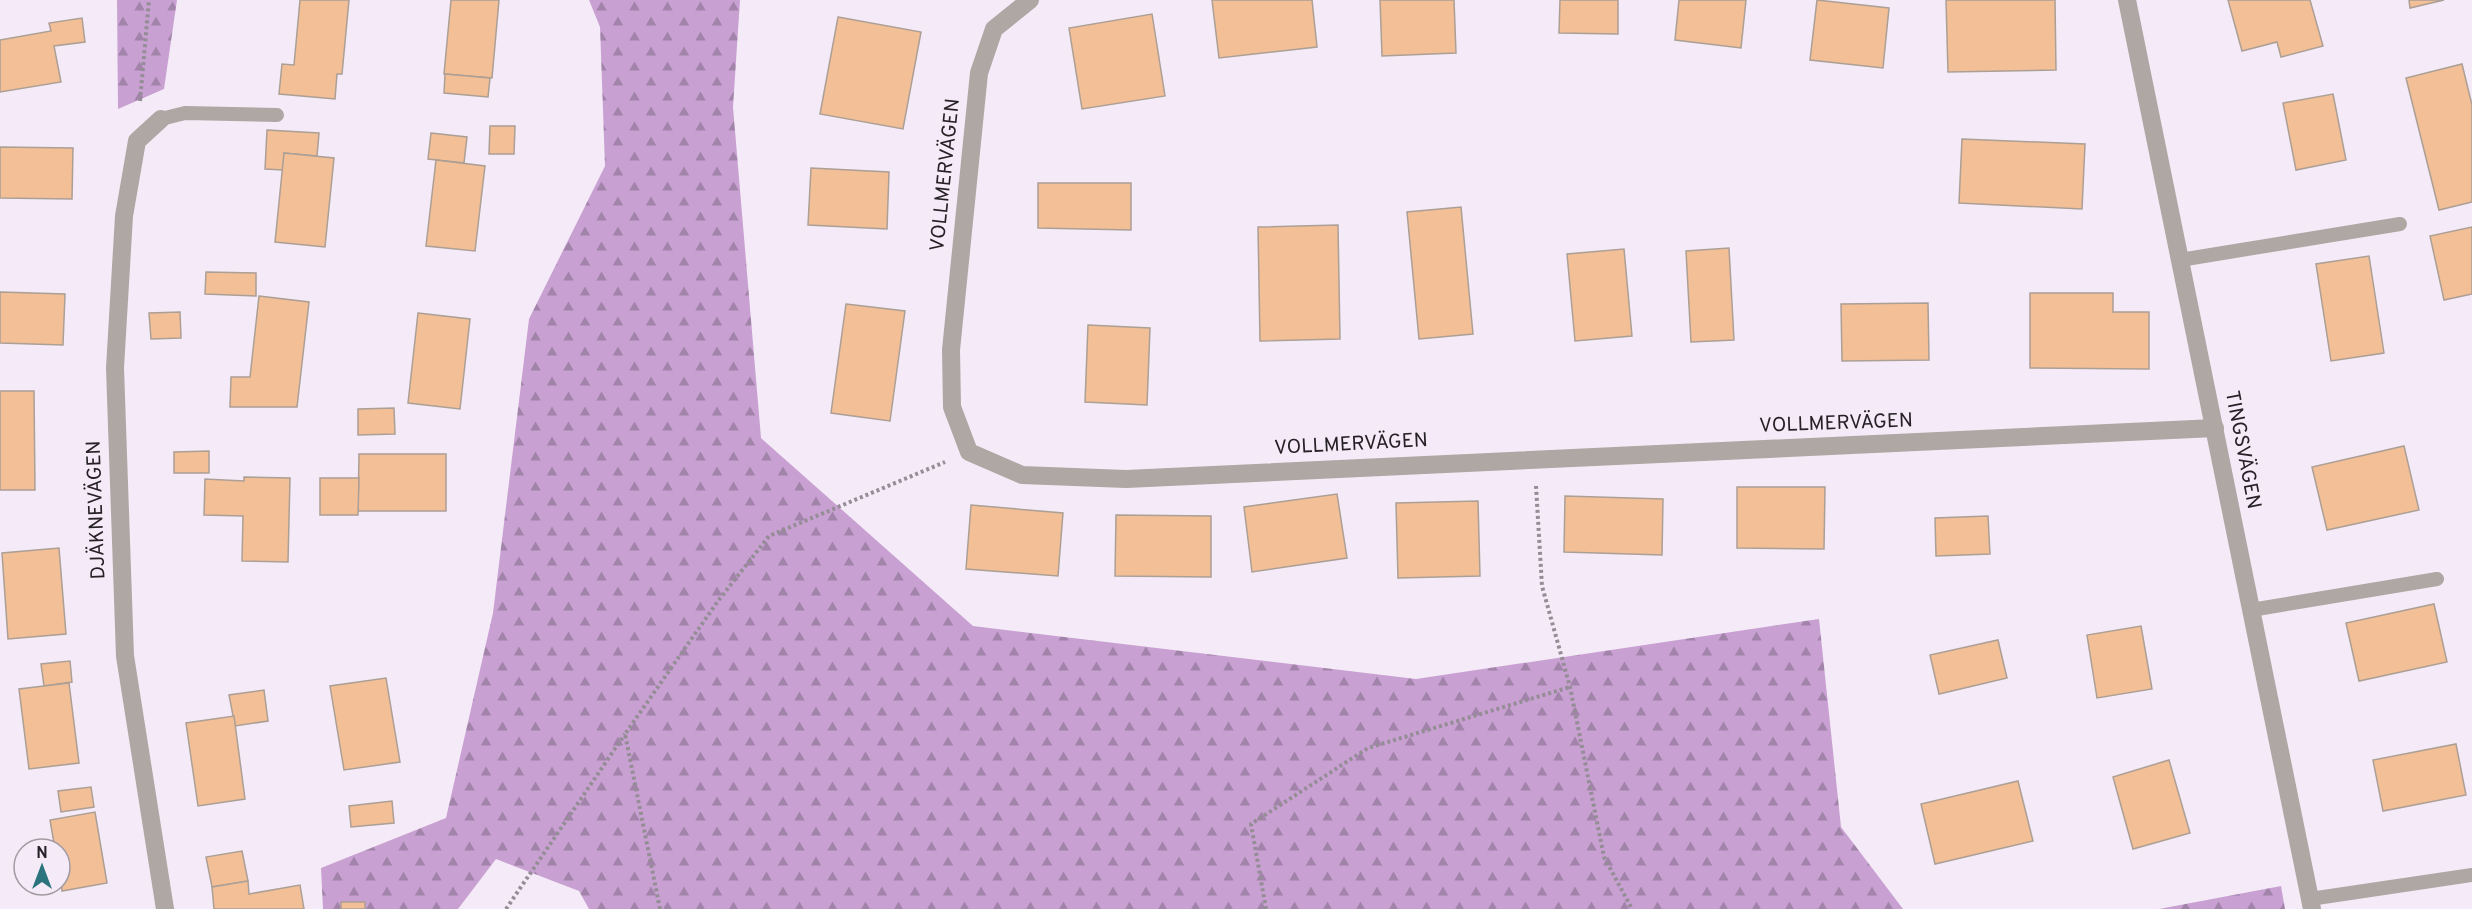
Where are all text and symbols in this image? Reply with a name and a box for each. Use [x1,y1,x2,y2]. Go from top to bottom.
street label: VOLLMERVÄGEN [924,97,967,253]
street label: TINGSVÄGEN [2218,388,2267,511]
street label: VOLLMERVÄGEN [1759,407,1913,440]
street label: VOLLMERVÄGEN [1273,427,1429,462]
street label: DJÄKNEVÄGEN [81,440,112,580]
north arrow [12,837,72,897]
text: N [36,844,48,864]

